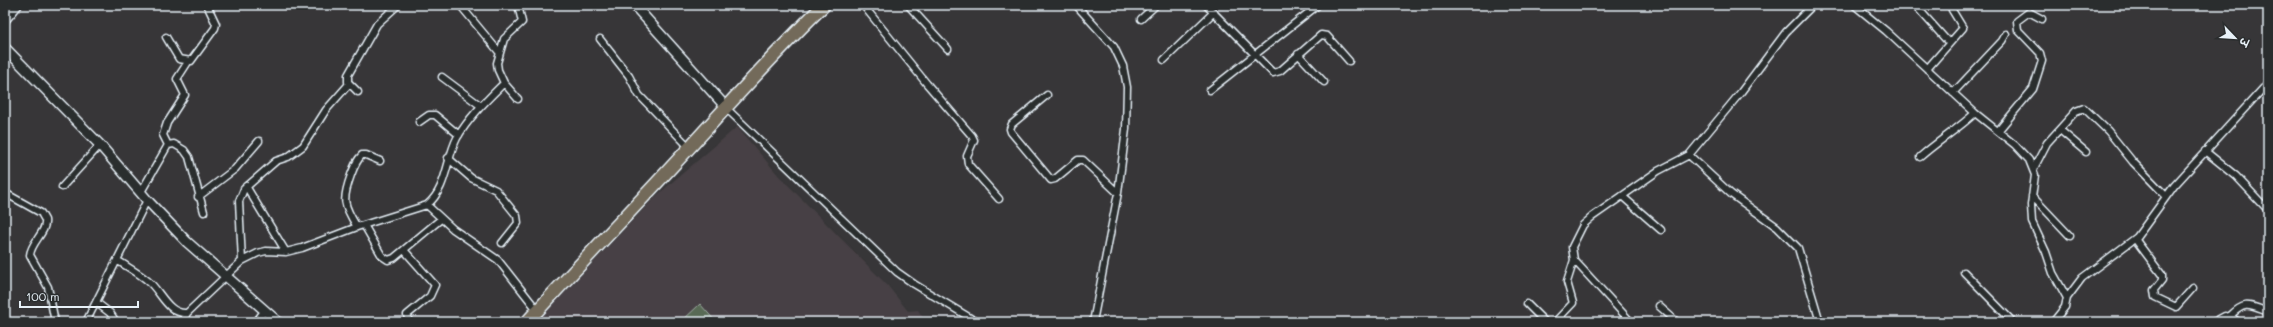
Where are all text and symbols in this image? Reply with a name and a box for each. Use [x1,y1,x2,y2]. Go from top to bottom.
north arrow [2215,18,2255,58]
text: उ [2235,35,2253,50]
scale bar [20,283,138,309]
text: 100 m [26,288,60,304]

